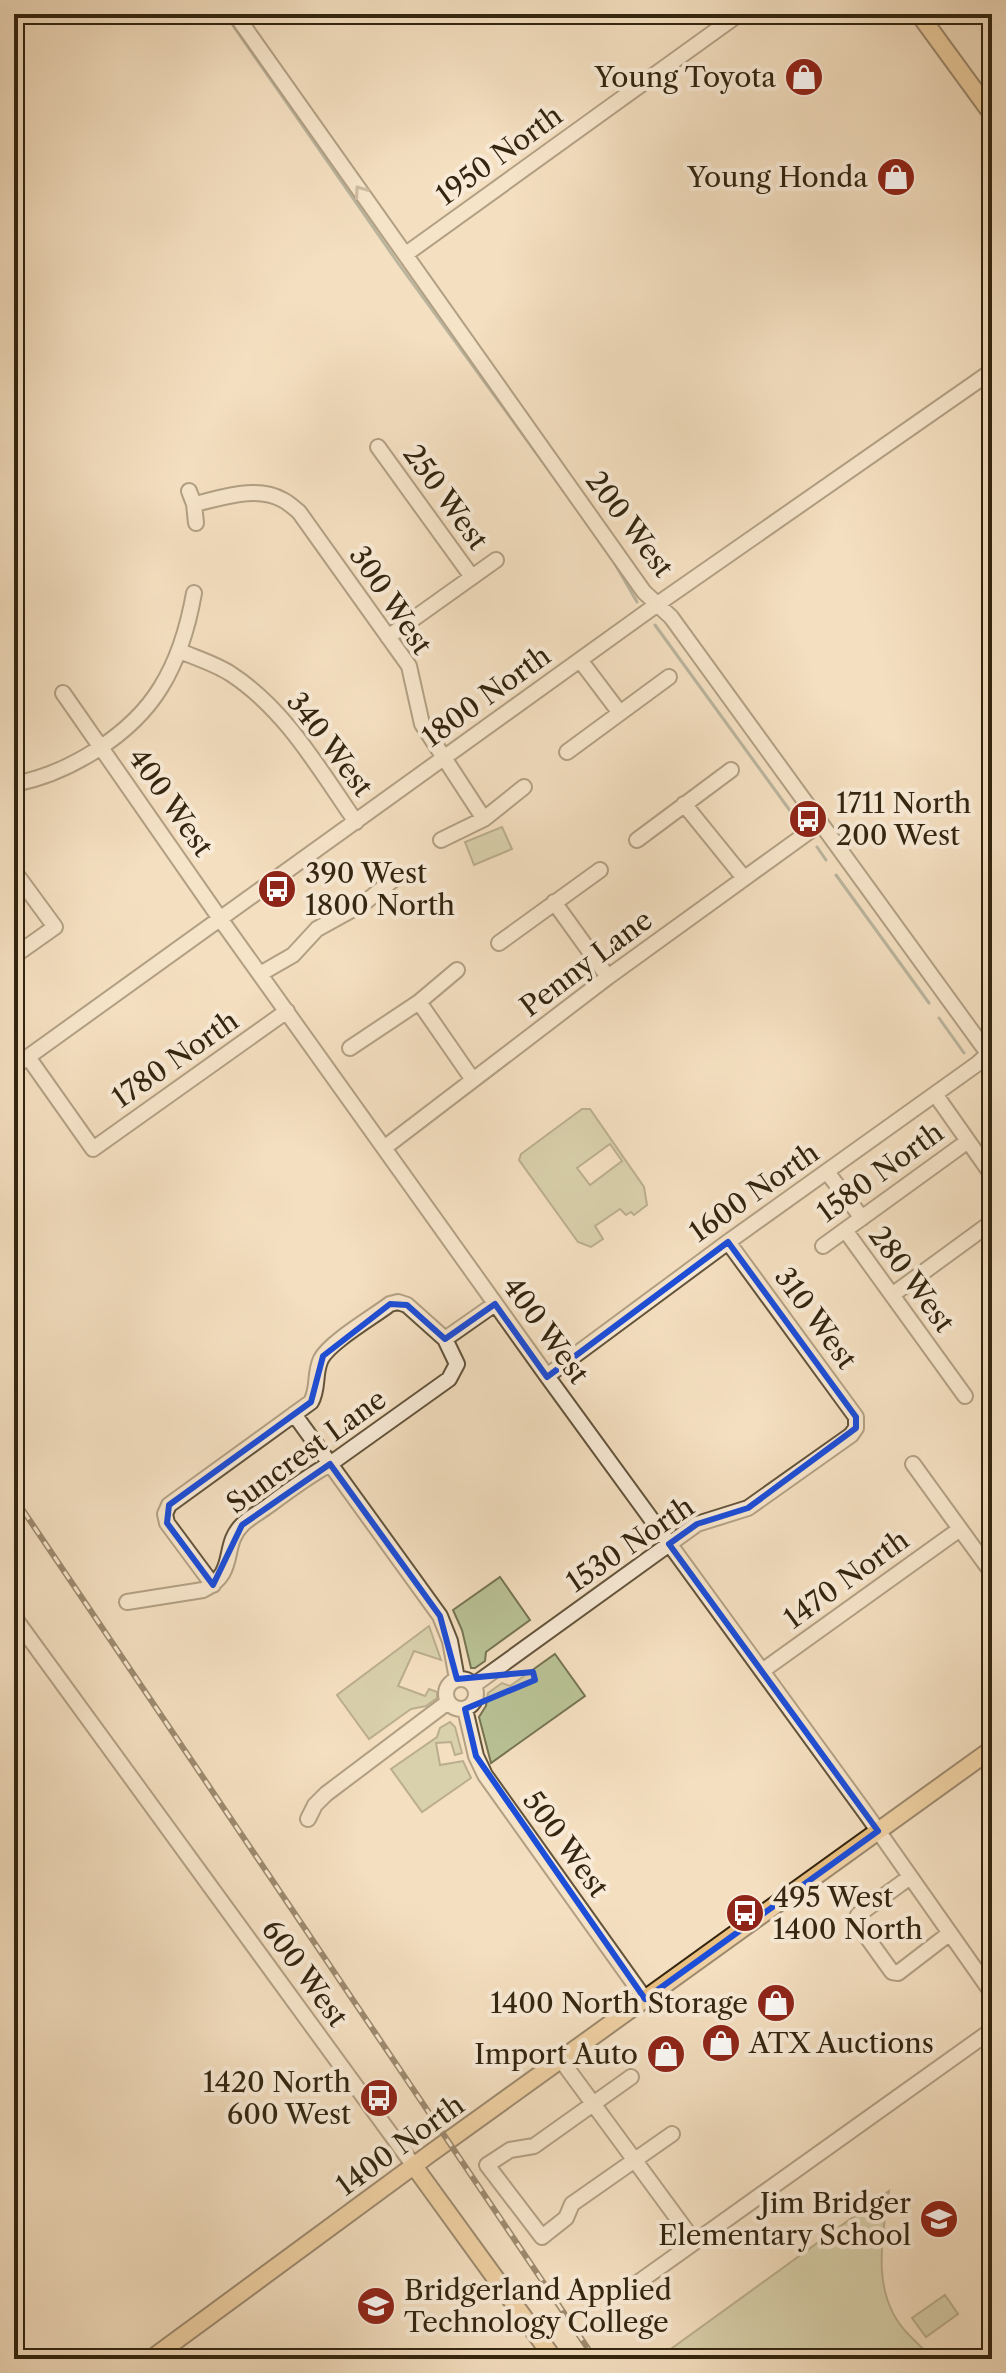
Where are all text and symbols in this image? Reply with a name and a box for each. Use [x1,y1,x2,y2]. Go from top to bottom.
shop icon: Young Toyota [783,56,825,98]
place label: Young Toyota [594,60,776,94]
street label: 1950 North [429,98,569,212]
shop icon: Young Honda [875,156,917,198]
place label: Young Honda [686,160,868,194]
one-way arrow [356,185,370,199]
street label: 250 West [397,438,495,556]
street label: 200 West [579,464,681,584]
street label: 300 West [342,539,440,661]
street label: 1800 North [415,638,557,754]
street label: 340 West [280,685,380,803]
street label: 400 West [122,741,221,863]
place label: 1711 North 200 West [836,786,971,852]
bus stop icon: 1711 North 200 West [787,798,829,840]
place label: 390 West 1800 North [305,856,455,922]
bus stop icon: 390 West 1800 North [256,868,298,910]
street label: Penny Lane [513,902,659,1024]
street label: 1780 North [105,1003,245,1115]
street label: 1580 North [810,1115,950,1229]
street label: 1600 North [683,1135,825,1249]
street label: 280 West [862,1219,962,1339]
street label: 310 West [768,1261,864,1375]
street label: 400 West [496,1270,596,1390]
street label: Suncrest Lane [220,1382,392,1520]
street label: 1530 North [560,1489,700,1599]
street label: 1470 North [777,1522,915,1636]
street label: 500 West [516,1784,616,1904]
place label: 495 West 1400 North [773,1880,923,1946]
bus stop icon: 495 West 1400 North [724,1892,766,1934]
street label: 600 West [255,1913,355,2033]
shop icon: 1400 North Storage [755,1982,797,2024]
place label: 1400 North Storage [490,1986,748,2020]
shop icon: ATX Auctions [700,2022,742,2064]
place label: ATX Auctions [748,2026,934,2060]
shop icon: Import Auto [645,2033,687,2075]
place label: Import Auto [474,2037,638,2071]
place label: 1420 North 600 West [203,2065,351,2131]
bus stop icon: 1420 North 600 West [358,2077,400,2119]
street label: 1400 North [329,2087,471,2203]
place label: Jim Bridger Elementary School [658,2186,911,2252]
school or university icon: Jim Bridger Elementary School [918,2198,960,2240]
place label: Bridgerland Applied Technology College [404,2273,672,2339]
school or university icon: Bridgerland Applied Technology College [355,2285,397,2327]

